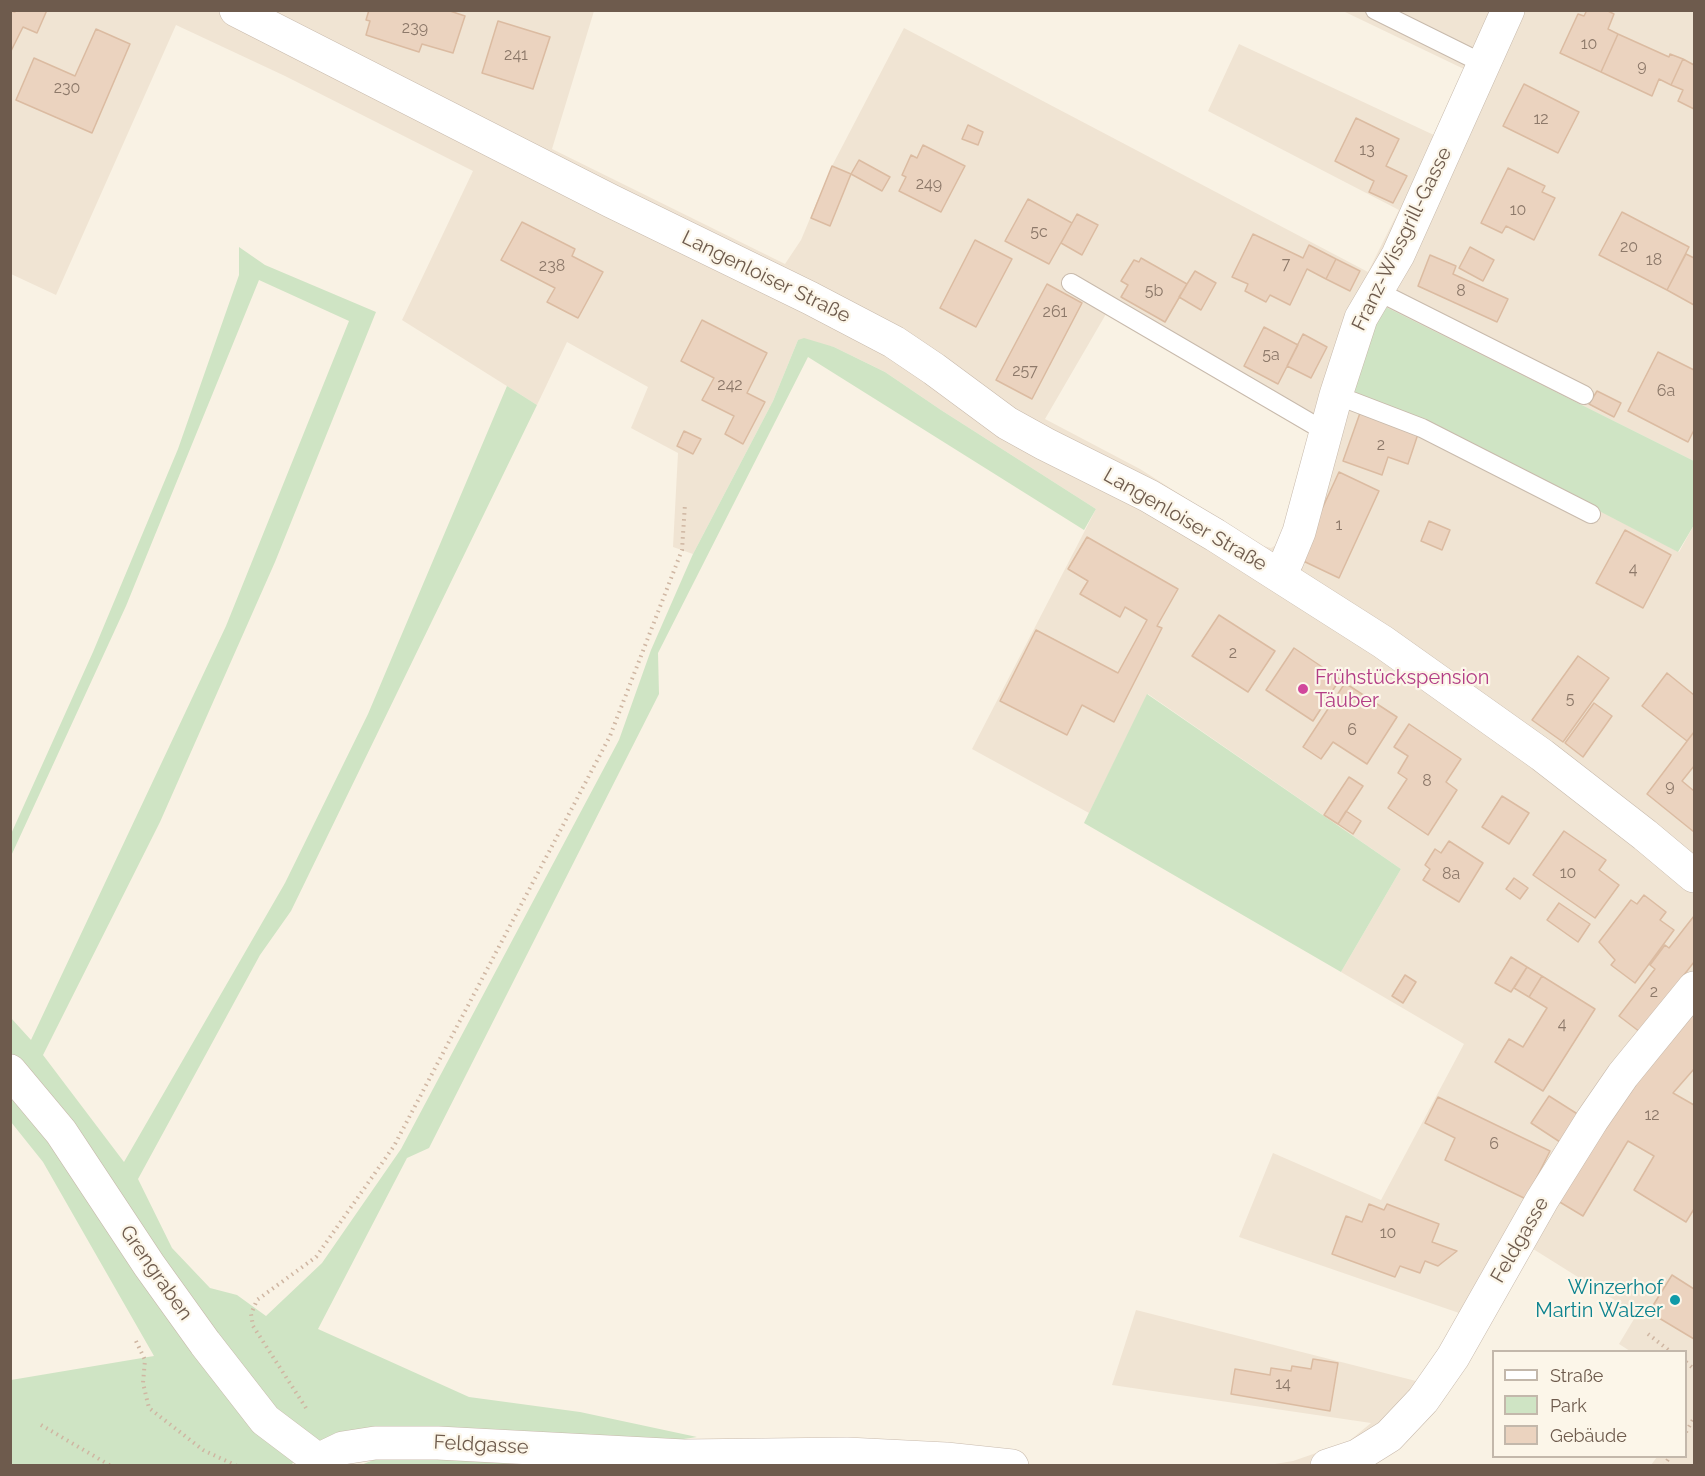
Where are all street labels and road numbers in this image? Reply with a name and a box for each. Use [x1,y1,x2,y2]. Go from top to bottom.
street label: Franz-Wissgrill-Gasse [1347,143,1457,335]
street label: Langenloiser Straße [678,226,854,328]
street label: Langenloiser Straße [1099,463,1271,577]
street label: Feldgasse [1486,1193,1554,1287]
street label: Grengraben [115,1221,197,1325]
street label: Feldgasse [433,1431,529,1459]

